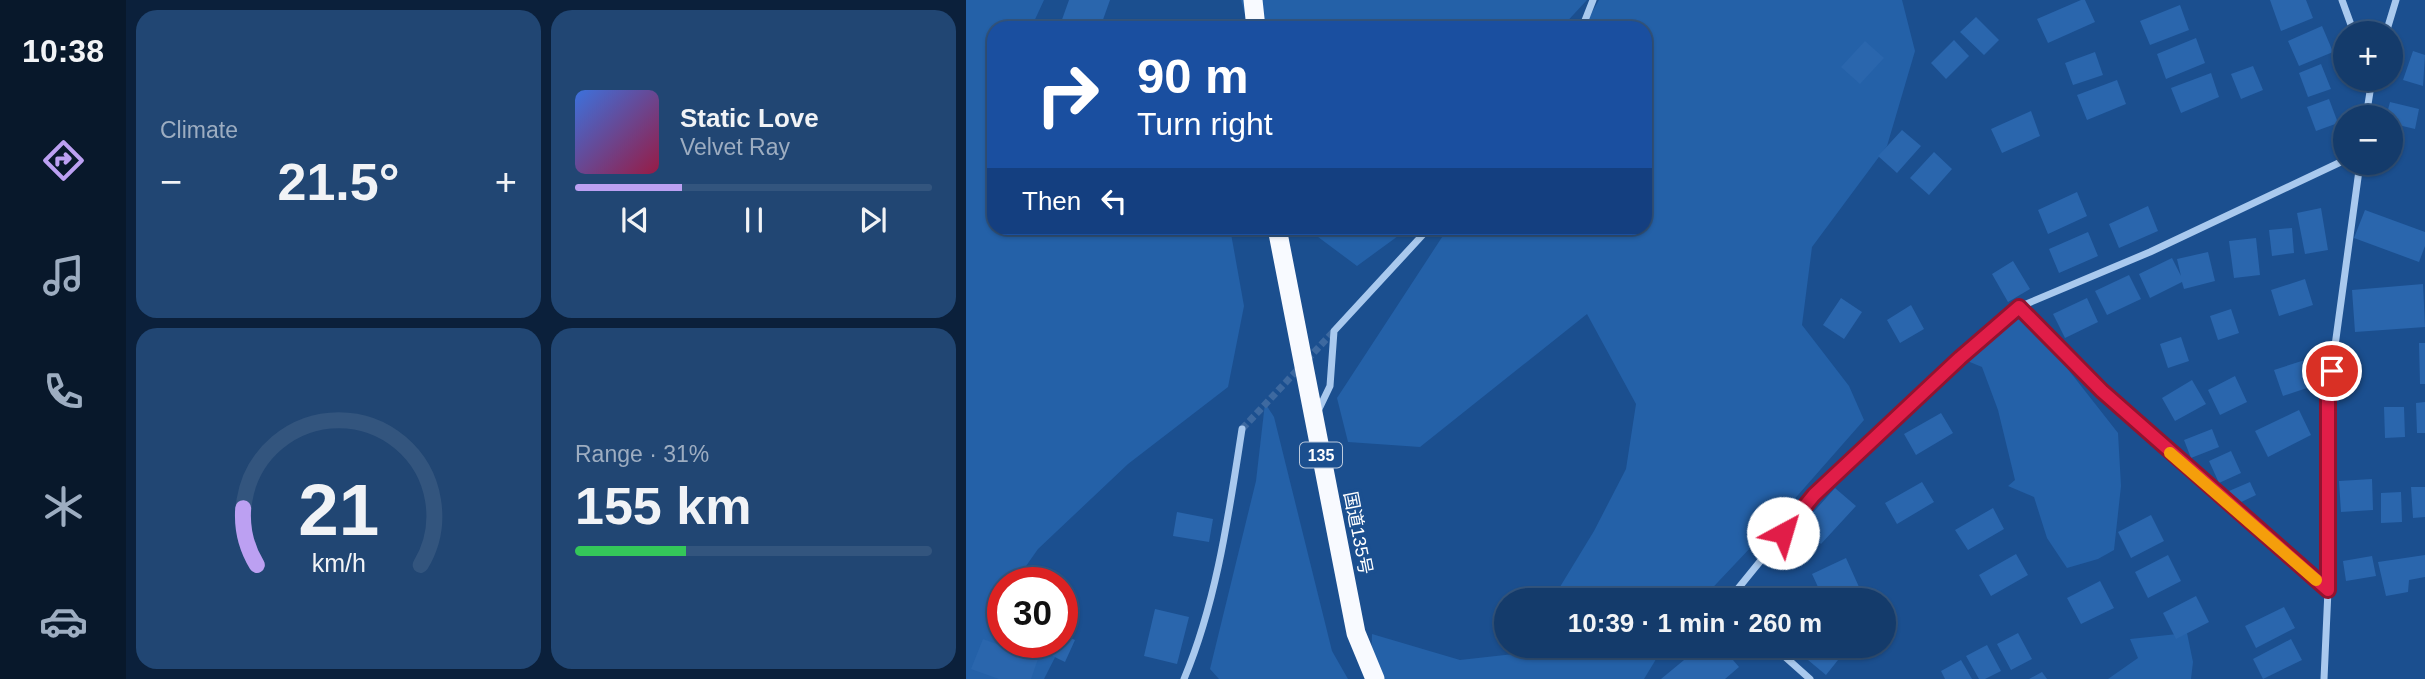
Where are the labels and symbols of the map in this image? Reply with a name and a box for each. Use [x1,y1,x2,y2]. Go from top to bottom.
pin [2302,341,2362,401]
road number: 135 [1300,442,1342,468]
street label: 国道135号 [1340,490,1376,576]
position arrow [1746,496,1820,570]
speed limit sign: 30 [987,567,1078,658]

